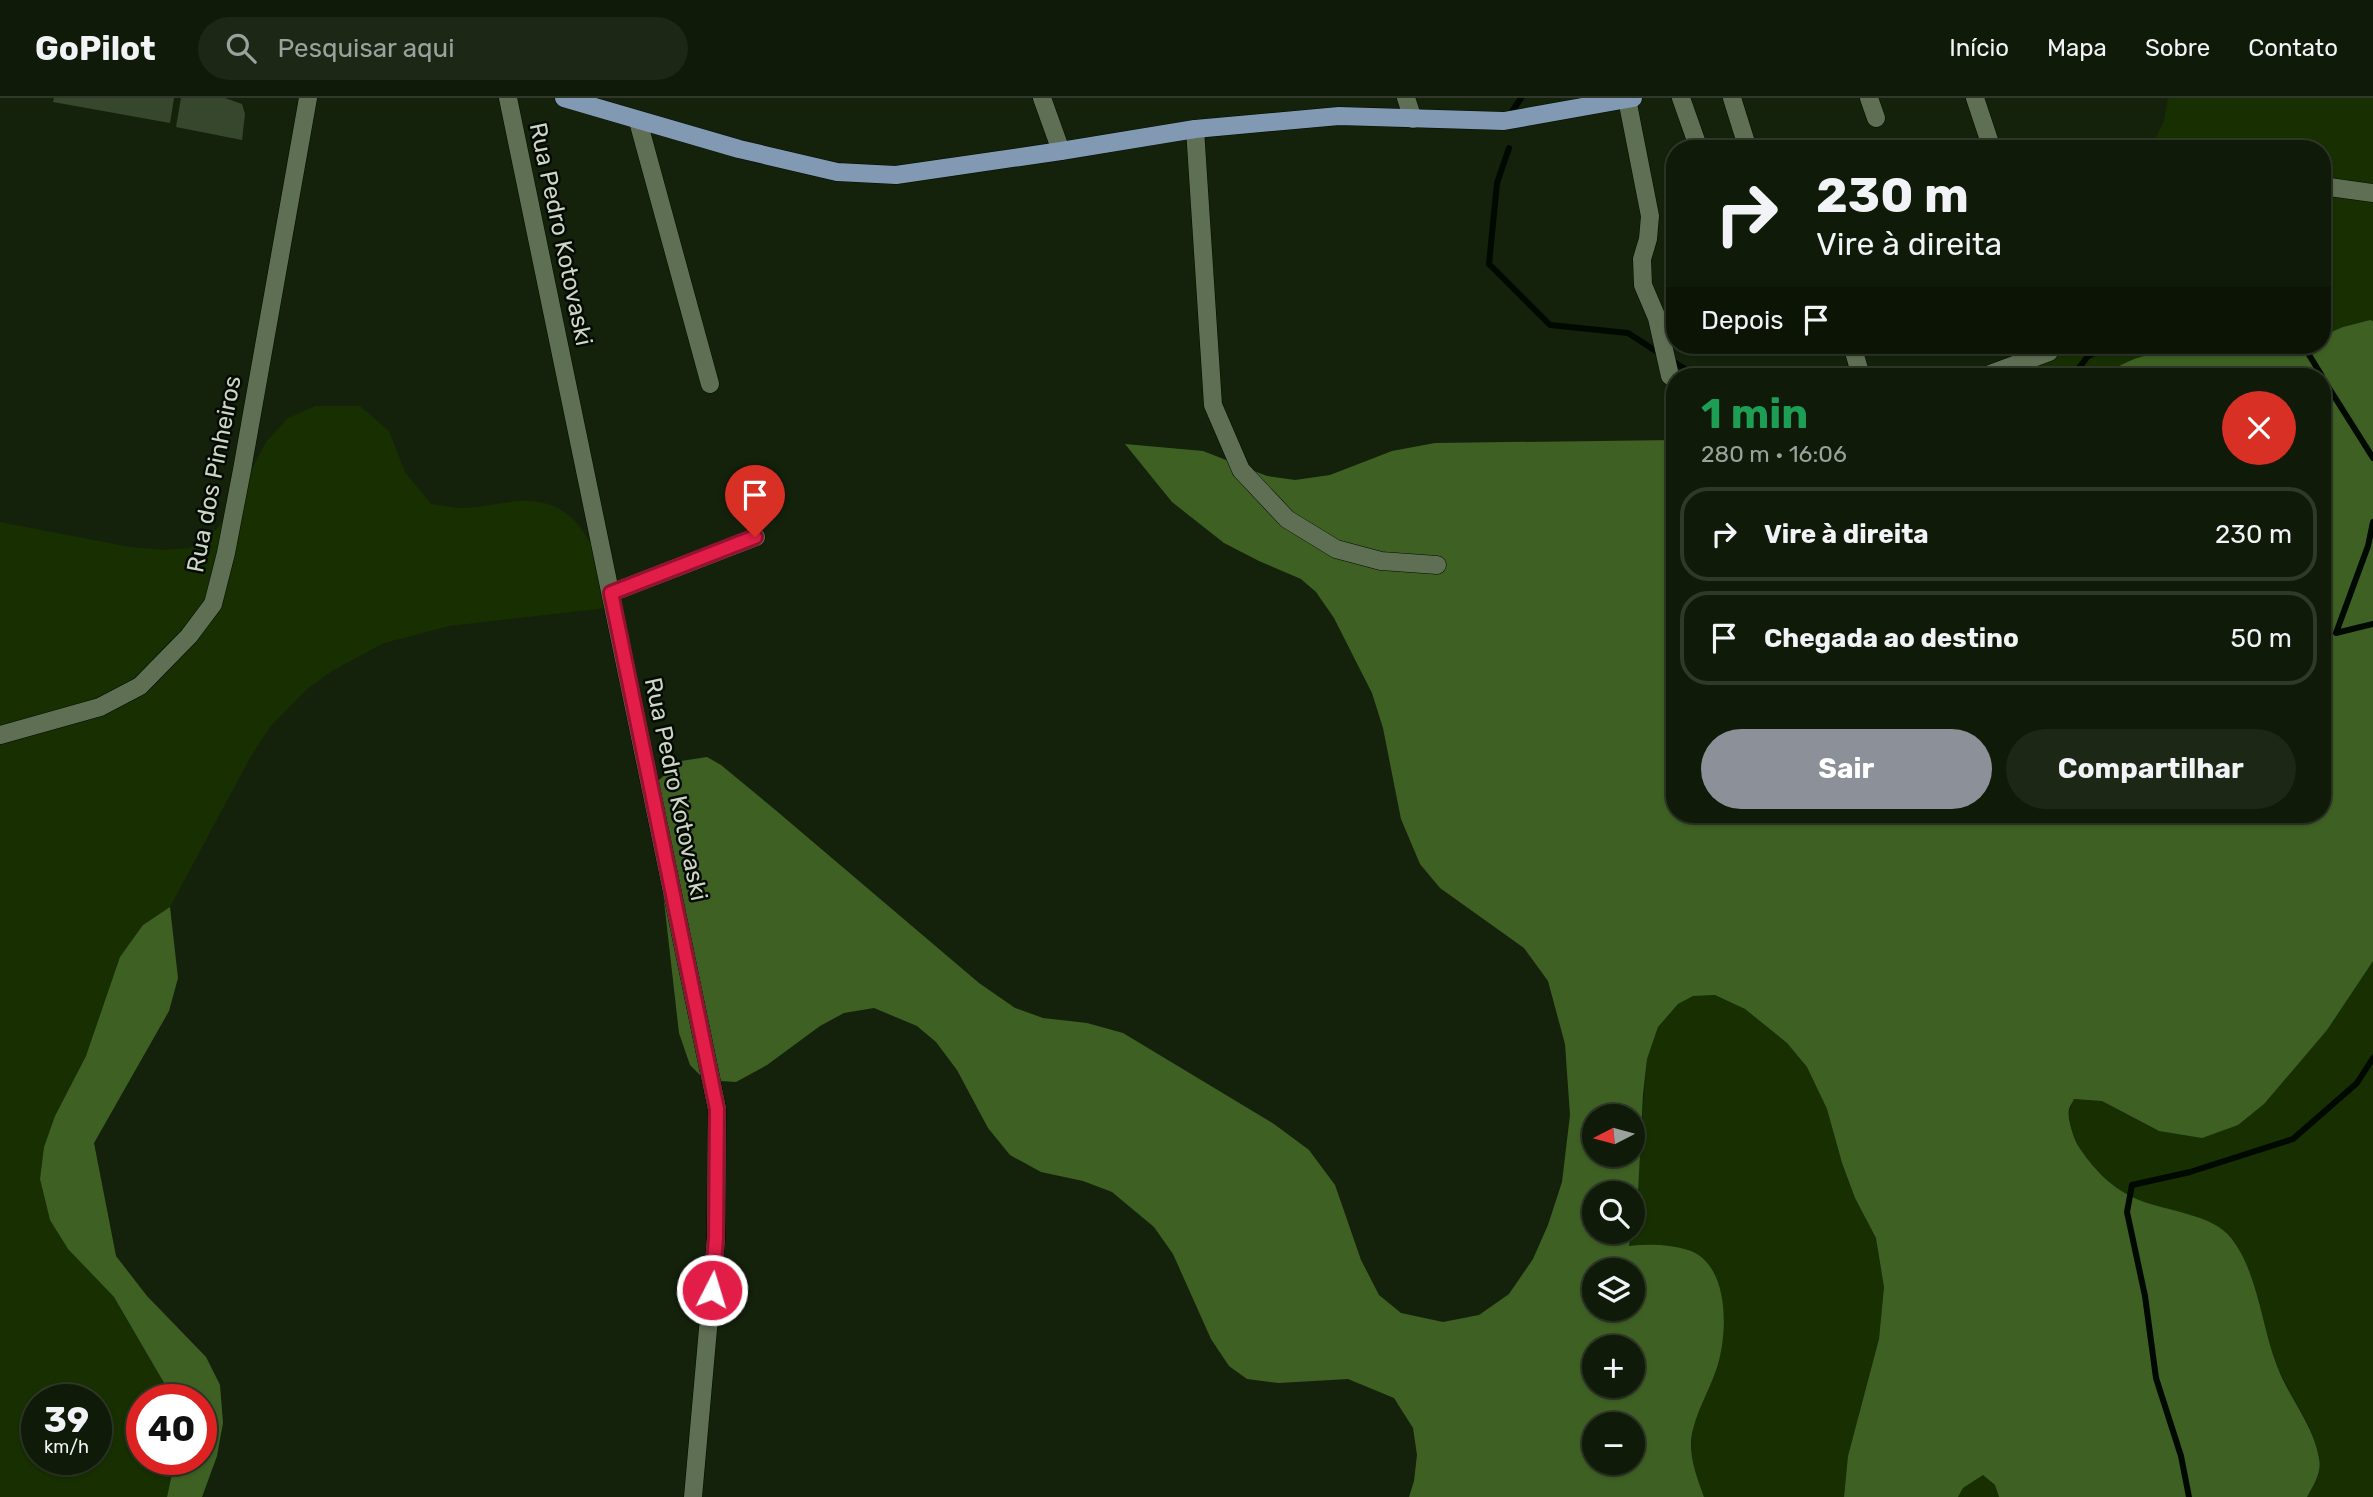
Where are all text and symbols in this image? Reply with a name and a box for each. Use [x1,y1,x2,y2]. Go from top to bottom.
search box [198,17,688,80]
text: GoPilot [35,29,156,68]
icon: search [222,29,260,67]
text: Pesquisar aqui [278,33,454,64]
text: Início [1949,34,2009,62]
text: Mapa [2047,34,2107,62]
text: Sobre [2145,34,2210,62]
text: Contato [2248,34,2338,62]
street label: Rua Pedro Kotovaski [524,120,598,348]
text: 230 m [1816,166,1969,224]
icon: right [1701,168,1792,259]
text: Vire à direita [1816,225,2002,263]
icon: arrive [1797,301,1835,339]
text: Depois [1701,305,1783,336]
street label: Rua dos Pinheiros [181,373,247,575]
text: 1 min [1701,389,1808,439]
button: close [2222,391,2296,465]
text: 280 m · 16:06 [1701,440,1847,468]
pin [725,465,785,537]
icon: arrive [736,476,774,514]
icon: right [1705,515,1743,553]
text: Vire à direita [1764,519,1929,550]
text: 230 m [2215,519,2292,550]
icon: arrive [1705,619,1743,657]
text: Chegada ao destino [1764,623,2019,654]
text: 50 m [2231,623,2292,654]
street label: Rua Pedro Kotovaski [639,675,713,903]
button: Sair [1701,729,1992,809]
button: Compartilhar [2006,729,2296,809]
north arrow [1582,1104,1645,1167]
map controls [1582,1104,1645,1475]
button: search [1582,1181,1645,1244]
position arrow [675,1253,749,1327]
button: layers [1582,1258,1645,1321]
button: + [1582,1335,1645,1398]
speed limit sign: 40 [126,1384,217,1475]
text: 39 [44,1399,89,1441]
button: − [1582,1412,1645,1475]
text: km/h [44,1436,89,1458]

